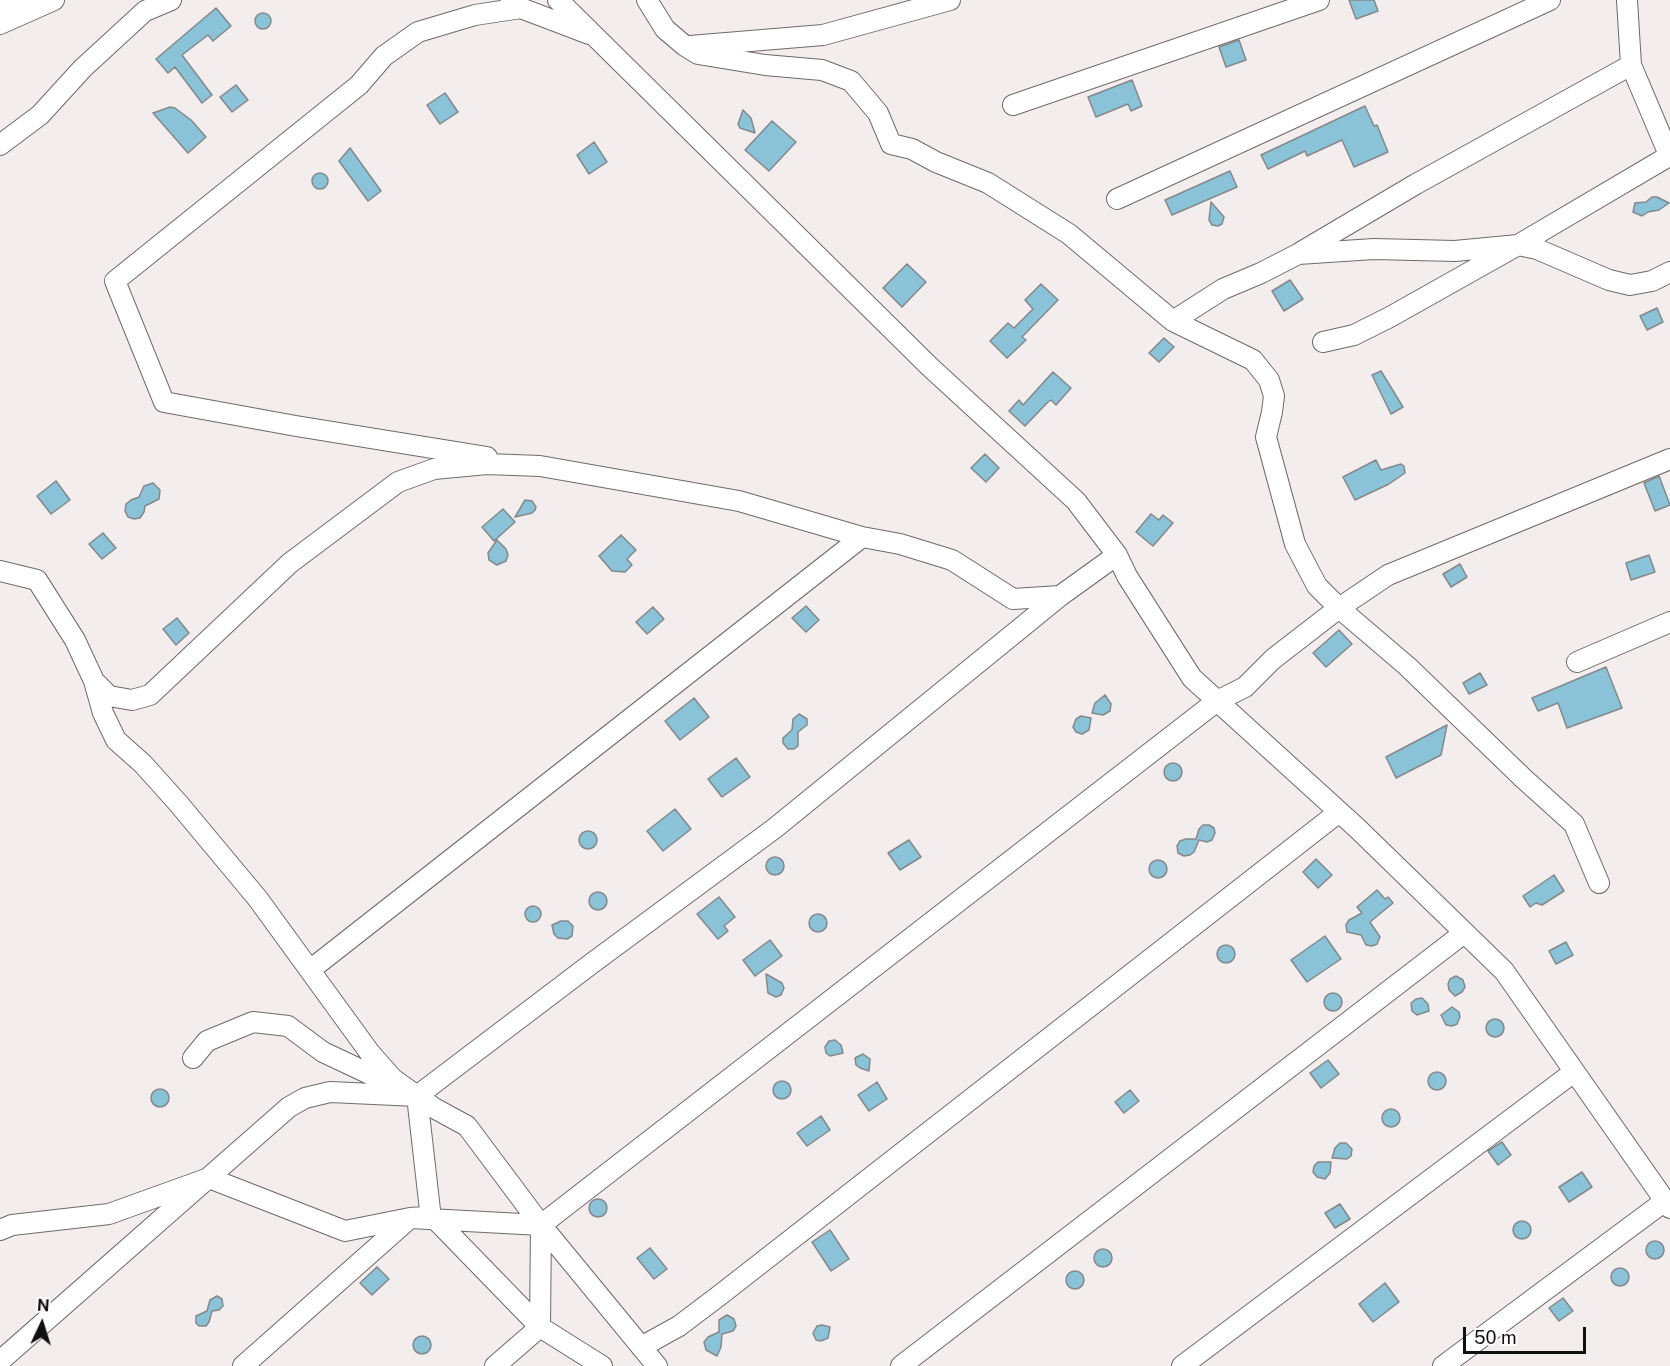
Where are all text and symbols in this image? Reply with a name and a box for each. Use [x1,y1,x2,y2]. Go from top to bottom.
north arrow [12,1294,72,1354]
text: N [36,1296,50,1315]
scale bar [1466,1315,1589,1353]
text: 50 m [1474,1327,1517,1348]

